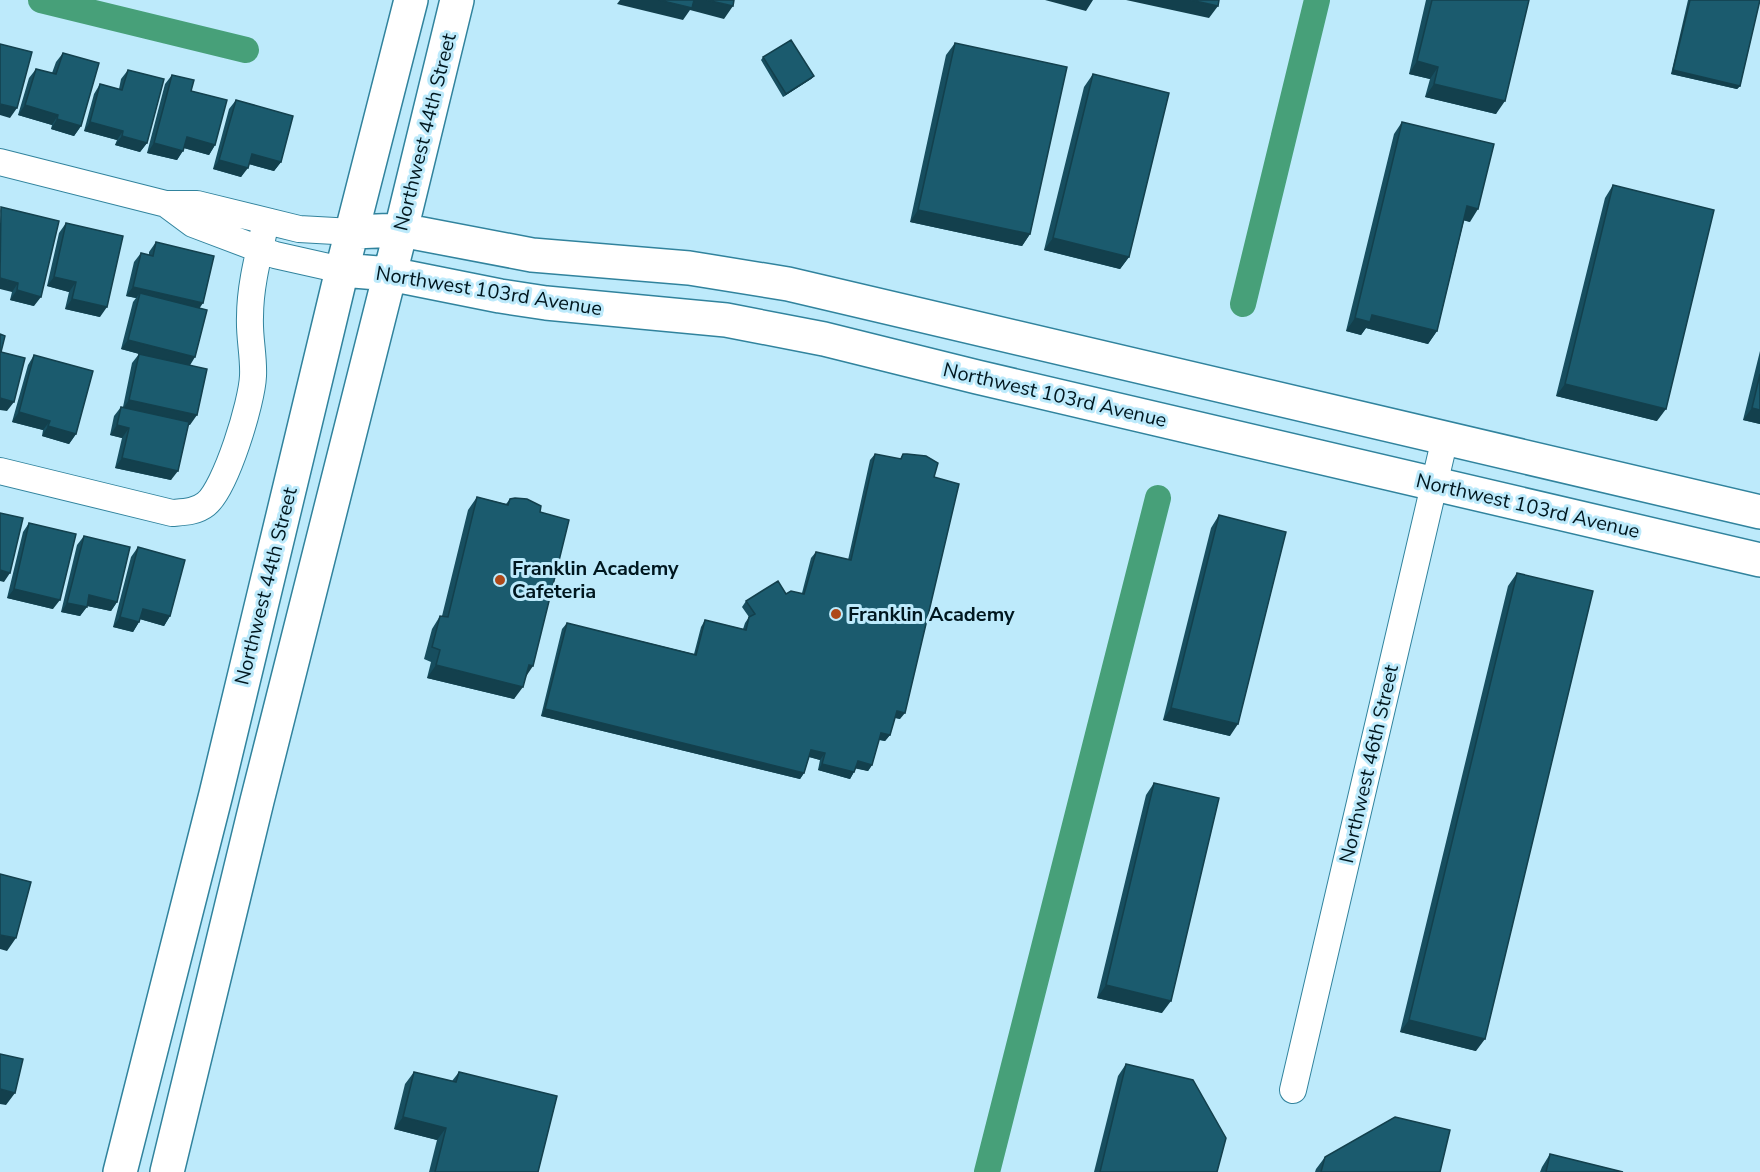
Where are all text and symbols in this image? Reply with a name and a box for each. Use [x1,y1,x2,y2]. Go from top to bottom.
street label: Northwest 44th Street [387,29,463,234]
street label: Northwest 103rd Avenue [374,260,604,322]
street label: Northwest 103rd Avenue [941,356,1169,434]
street label: Northwest 103rd Avenue [1414,467,1642,545]
street label: Northwest 44th Street [228,483,304,688]
place label: Franklin Academy Cafeteria [512,555,679,605]
marker: Franklin Academy Cafeteria [493,573,507,587]
place label: Franklin Academy [848,601,1015,628]
marker: Franklin Academy [829,607,843,621]
street label: Northwest 46th Street [1333,661,1405,866]

